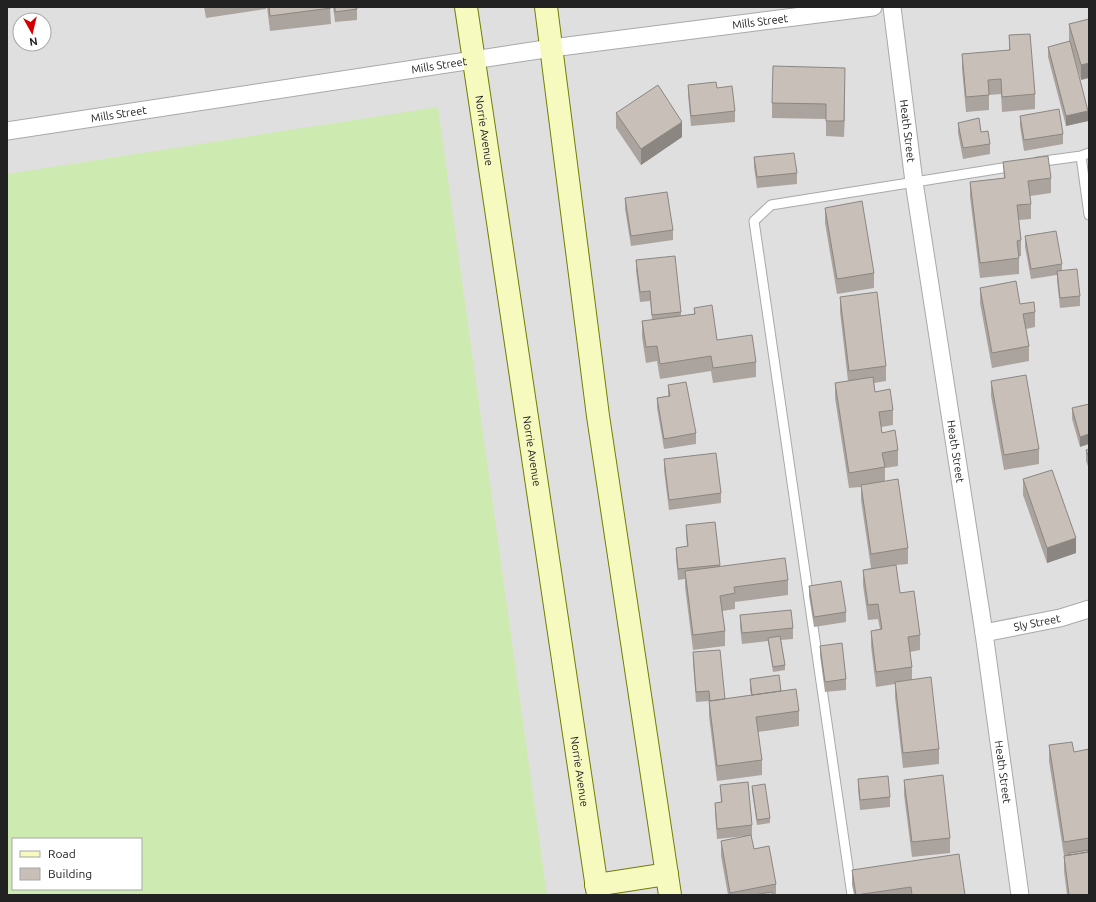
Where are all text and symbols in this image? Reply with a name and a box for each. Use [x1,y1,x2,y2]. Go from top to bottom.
north arrow [12,12,52,52]
street label: Mills Street [731,12,789,31]
text: N [28,35,38,48]
street label: Mills Street [410,55,468,75]
street label: Norrie Avenue [473,95,496,167]
street label: Heath Street [898,99,918,164]
street label: Mills Street [90,104,148,124]
street label: Norrie Avenue [521,415,543,487]
street label: Heath Street [945,419,967,484]
street label: Sly Street [1013,612,1062,633]
street label: Norrie Avenue [568,736,591,808]
street label: Heath Street [993,740,1013,805]
legend [12,838,142,890]
text: Road [48,847,76,860]
text: Building [48,867,92,880]

